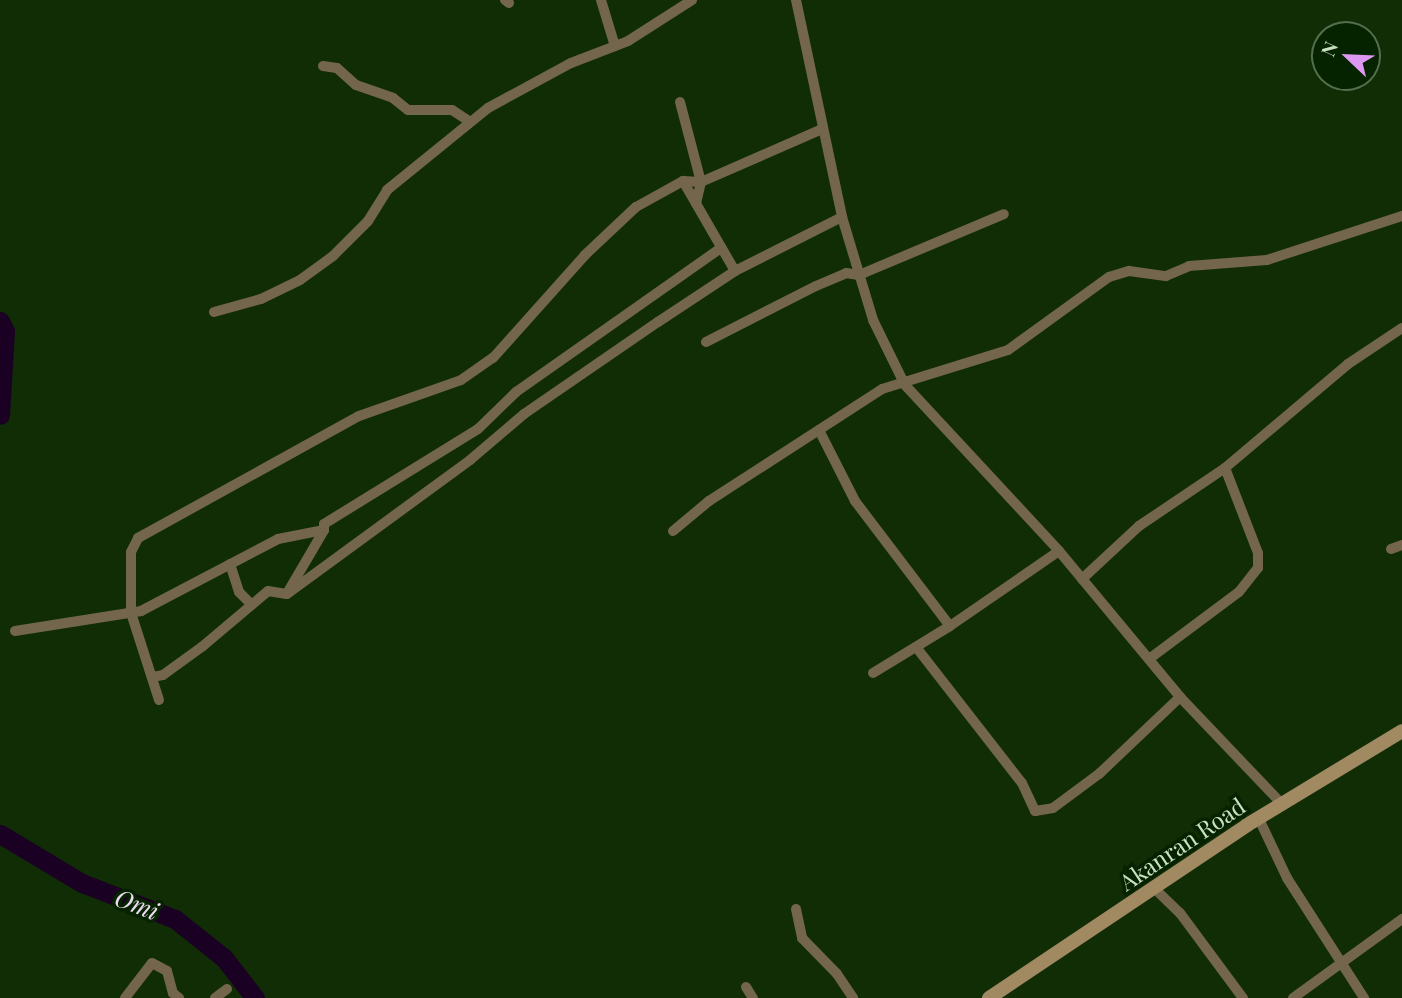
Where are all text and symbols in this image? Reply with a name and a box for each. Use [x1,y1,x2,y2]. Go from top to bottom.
north arrow [1311,21,1381,91]
text: N [1314,37,1343,60]
street label: Akanran Road [1114,792,1250,896]
water label: Omi [111,883,163,925]

